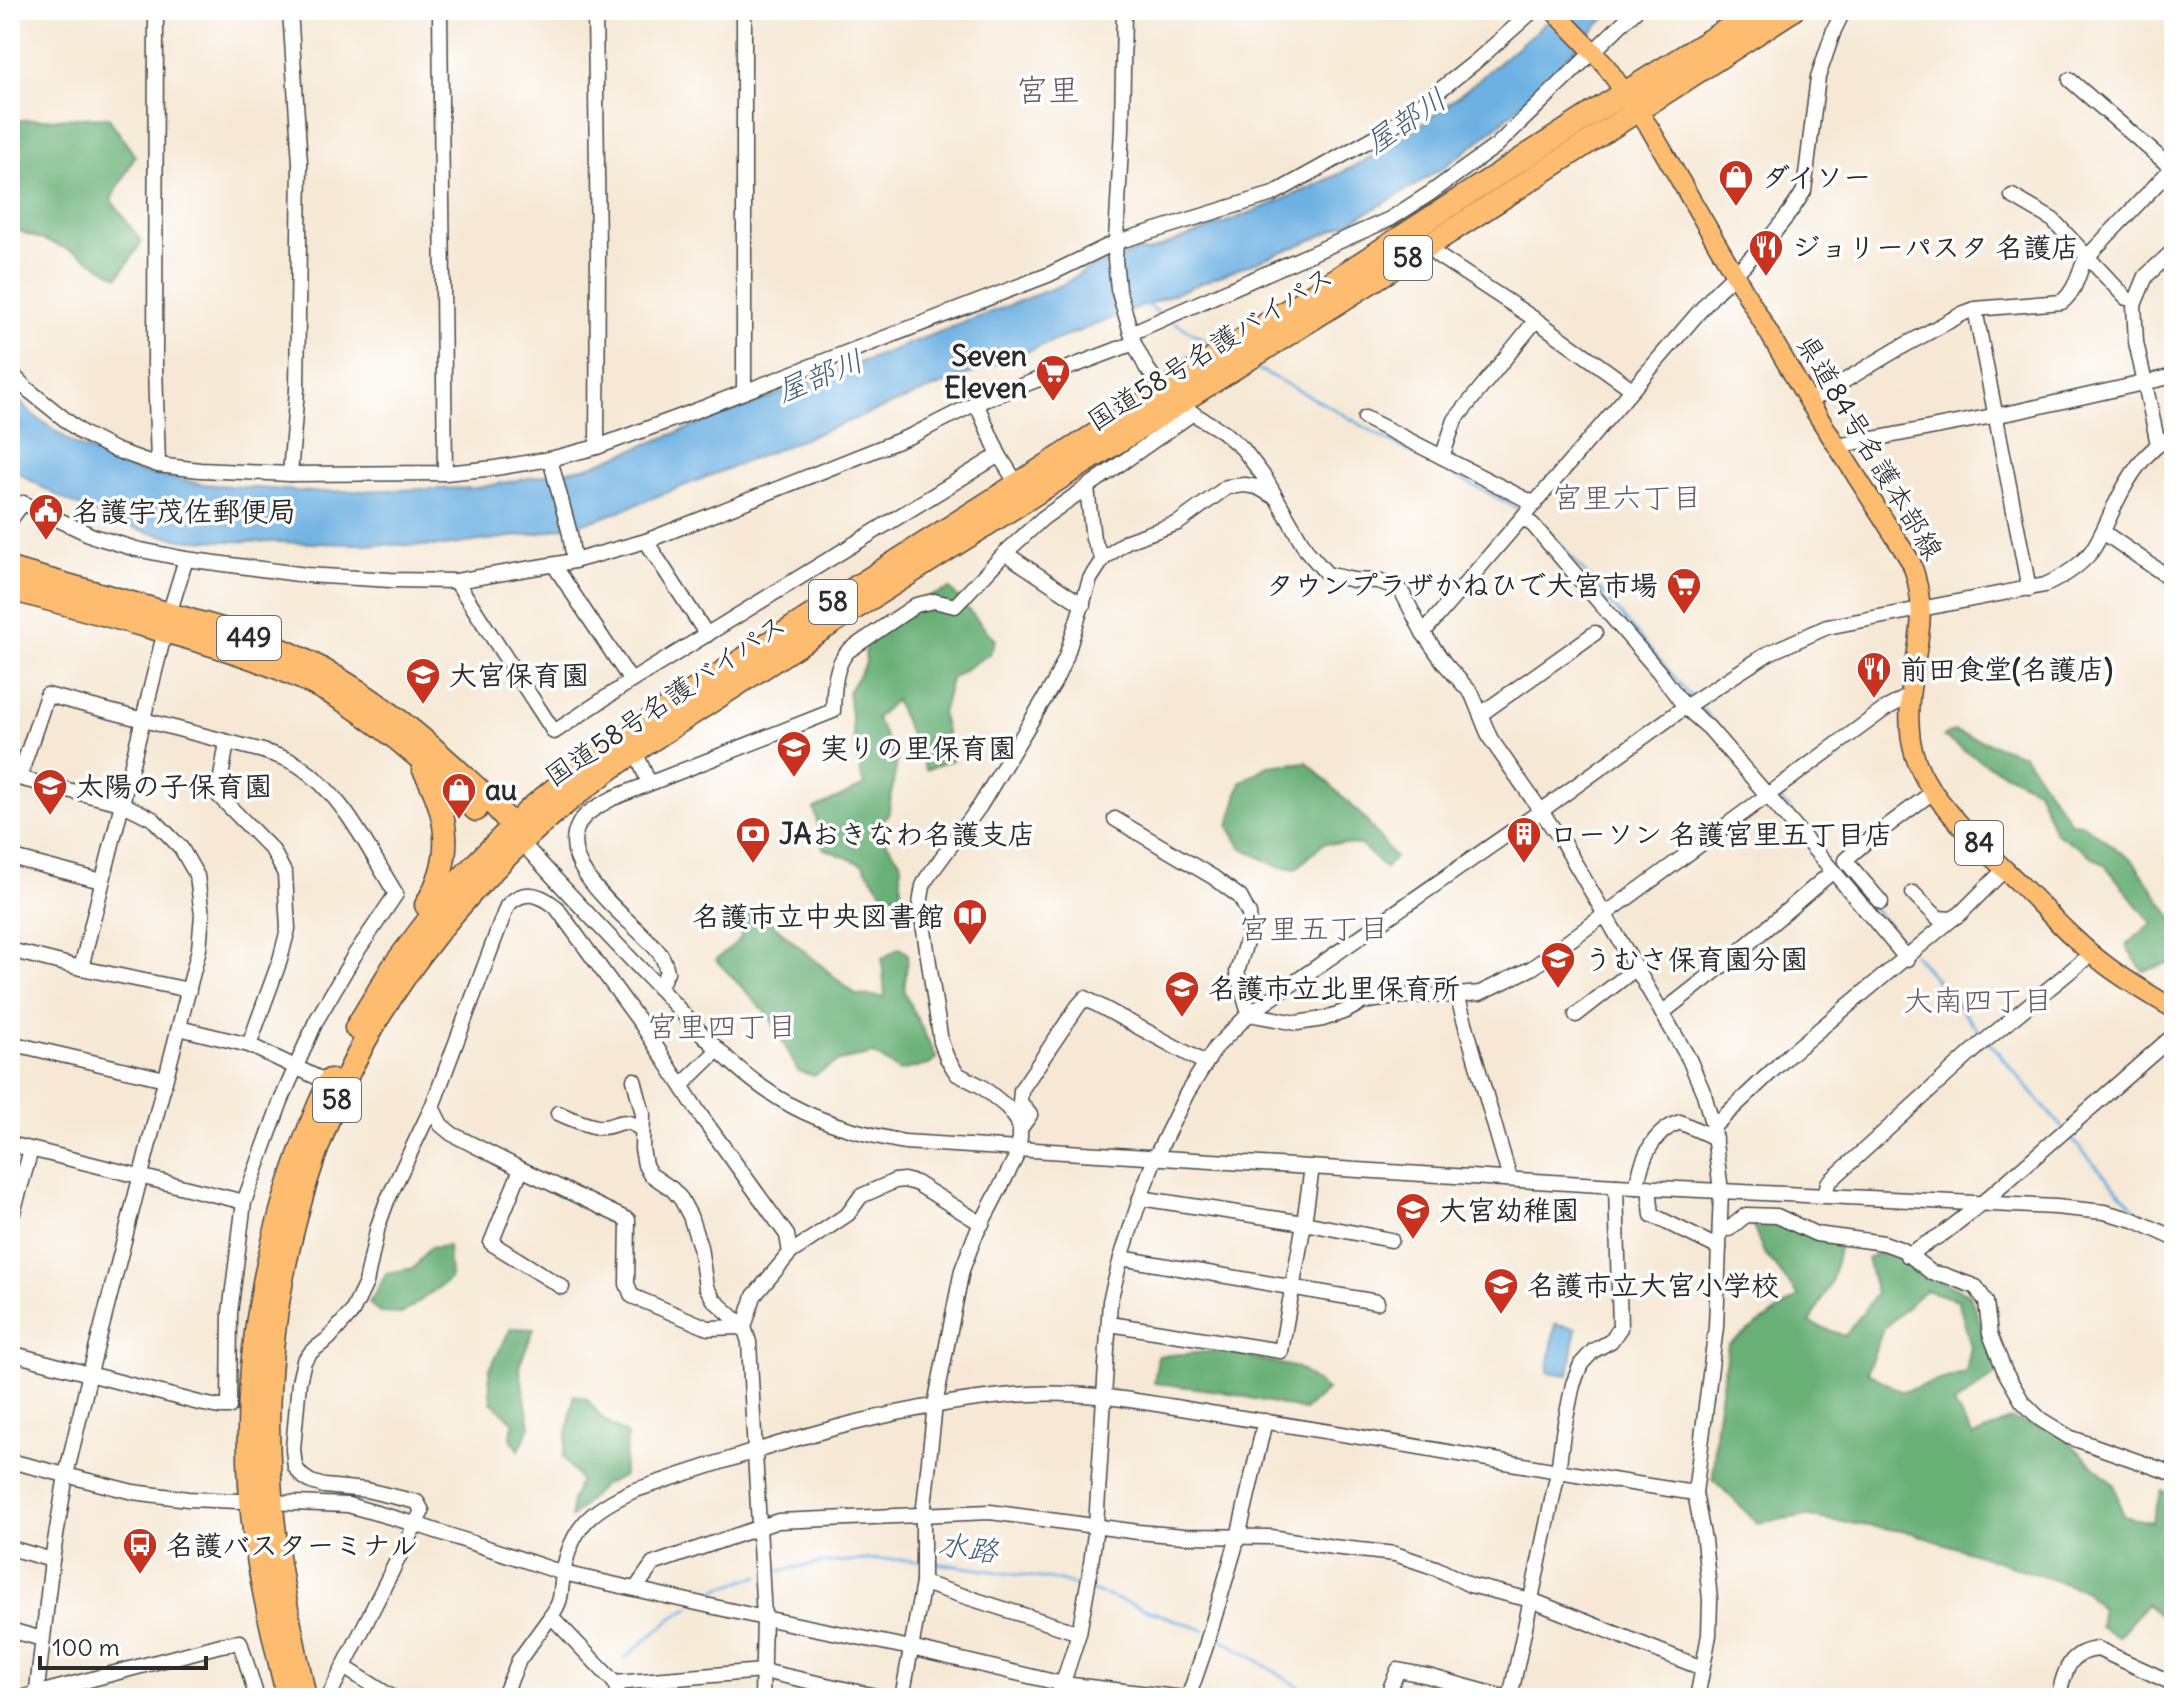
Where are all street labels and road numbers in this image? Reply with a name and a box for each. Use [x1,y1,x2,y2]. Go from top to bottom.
road number: 58 [1384,236,1432,280]
street label: 国道58号名護バイパス [1080,258,1340,438]
street label: 県道84号名護本部線 [1789,328,1951,566]
road number: 58 [809,580,857,624]
street label: 国道58号名護バイパス [537,606,793,794]
road number: 449 [217,616,281,660]
road number: 84 [1955,821,2003,865]
road number: 58 [313,1078,361,1122]

